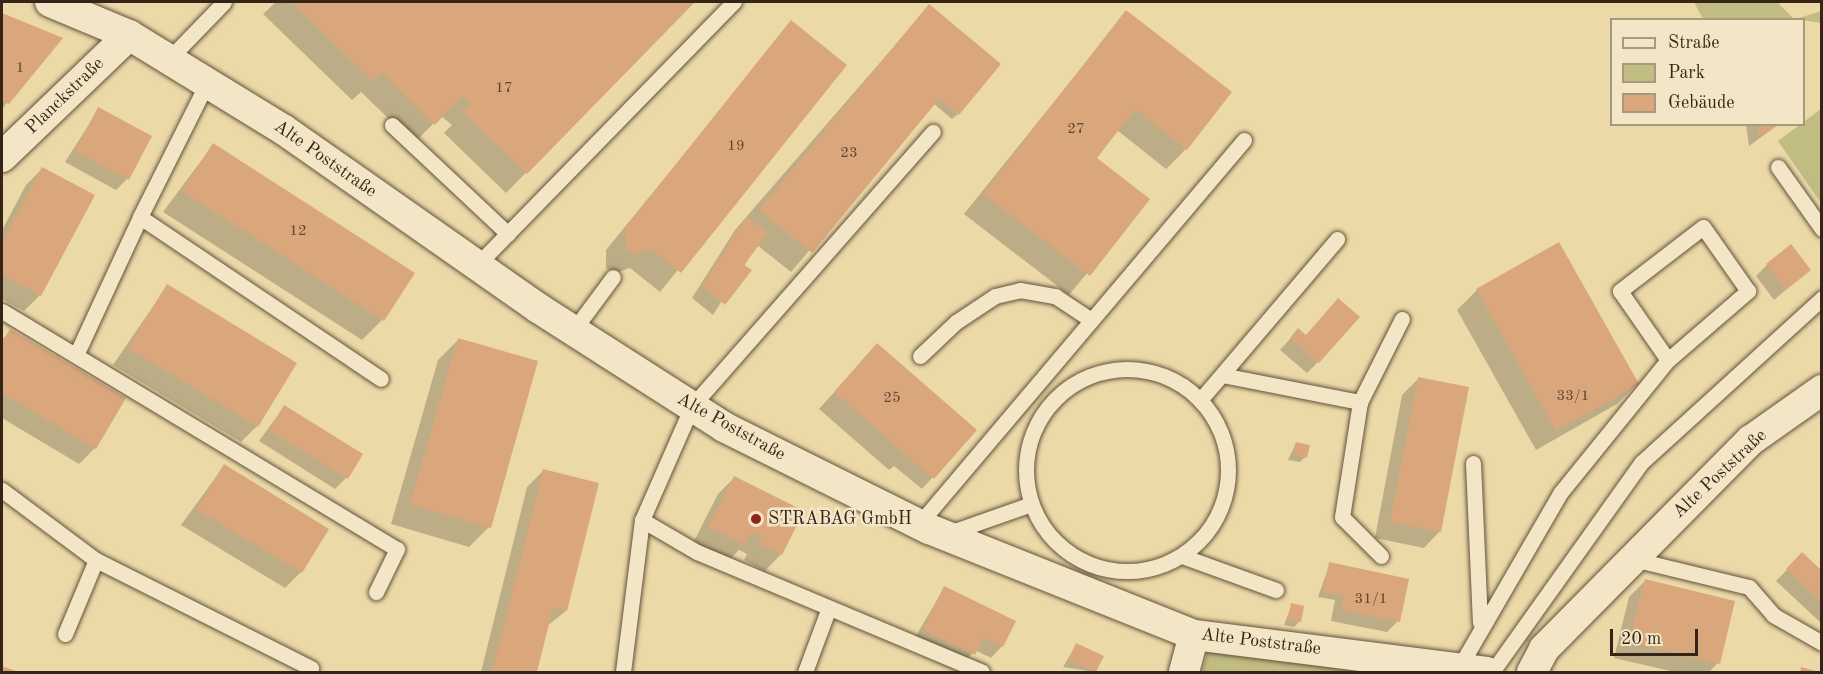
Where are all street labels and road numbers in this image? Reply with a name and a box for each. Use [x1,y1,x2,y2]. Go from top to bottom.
street label: Planckstraße [21,53,109,139]
street label: Alte Poststraße [269,116,381,202]
street label: Alte Poststraße [673,388,789,466]
street label: Alte Poststraße [1668,425,1772,523]
street label: Alte Poststraße [1200,624,1322,660]

